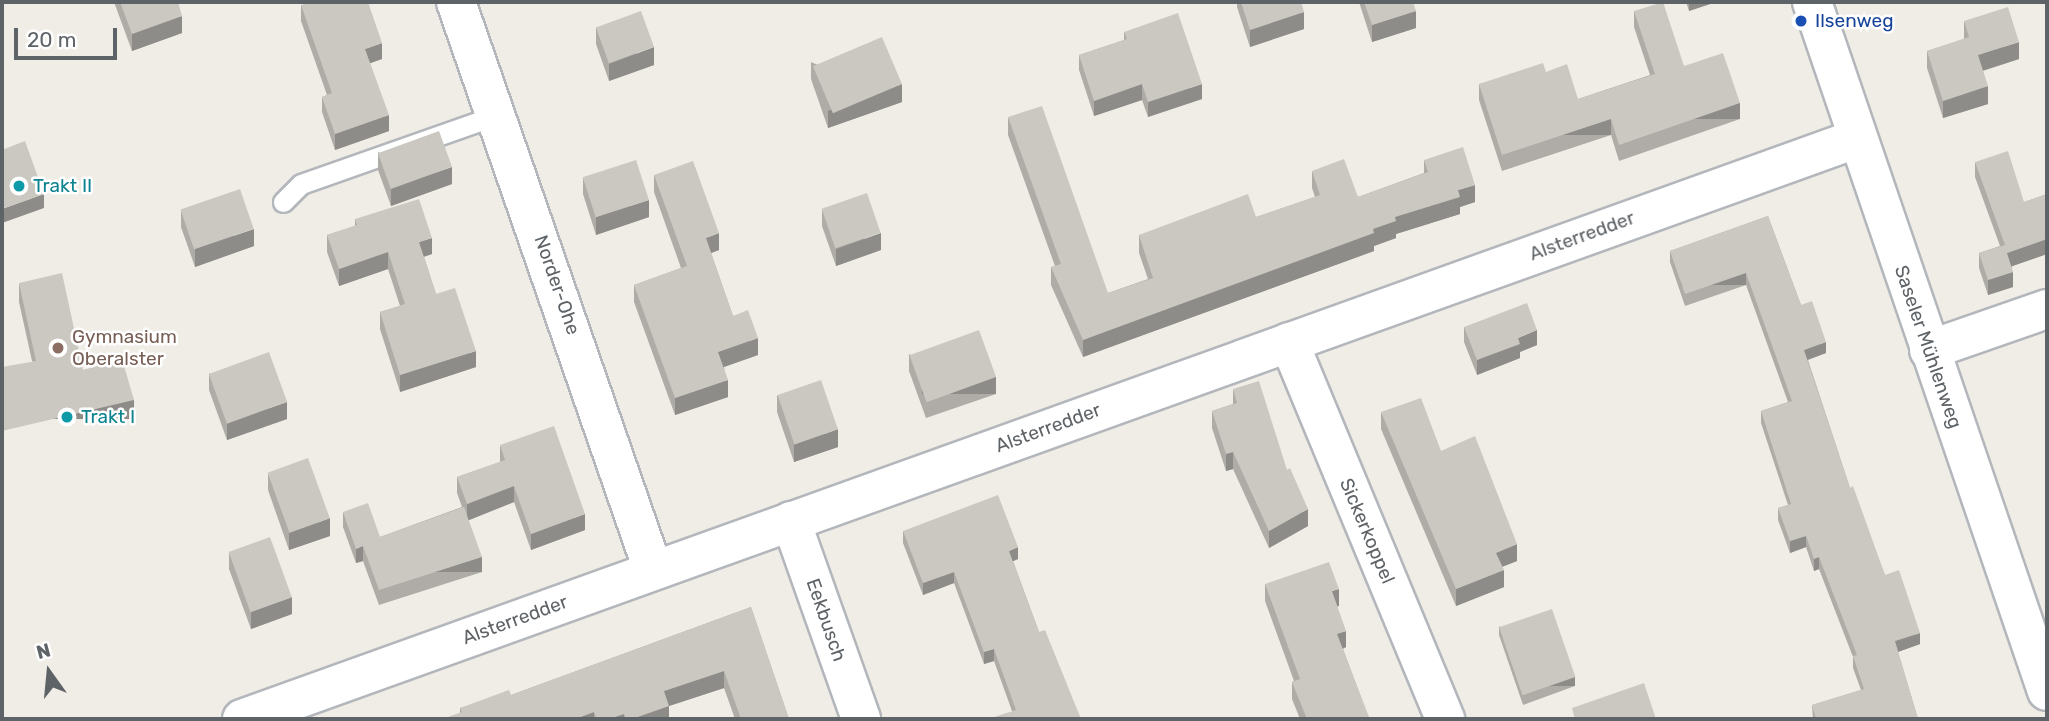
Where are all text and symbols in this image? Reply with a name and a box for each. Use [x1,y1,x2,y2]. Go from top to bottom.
place label: Ilsenweg [1815,10,1893,32]
marker: Ilsenweg [1793,13,1809,29]
scale bar [18,14,121,58]
text: 20 m [27,27,76,52]
place label: Trakt II [33,175,92,197]
marker: Trakt II [11,178,27,194]
street label: Alsterredder [1526,206,1638,266]
street label: Norder-Ohe [529,232,585,338]
street label: Saseler Mühlenweg [1889,262,1967,432]
place label: Gymnasium Oberalster [72,326,177,370]
marker: Gymnasium Oberalster [50,340,66,356]
street label: Alsterredder [992,398,1104,458]
place label: Trakt I [81,406,135,428]
marker: Trakt I [59,409,75,425]
street label: Sickerkoppel [1335,475,1399,587]
street label: Eekbusch [801,575,851,665]
street label: Alsterredder [459,590,571,650]
north arrow [14,637,84,707]
text: N [34,638,53,664]

